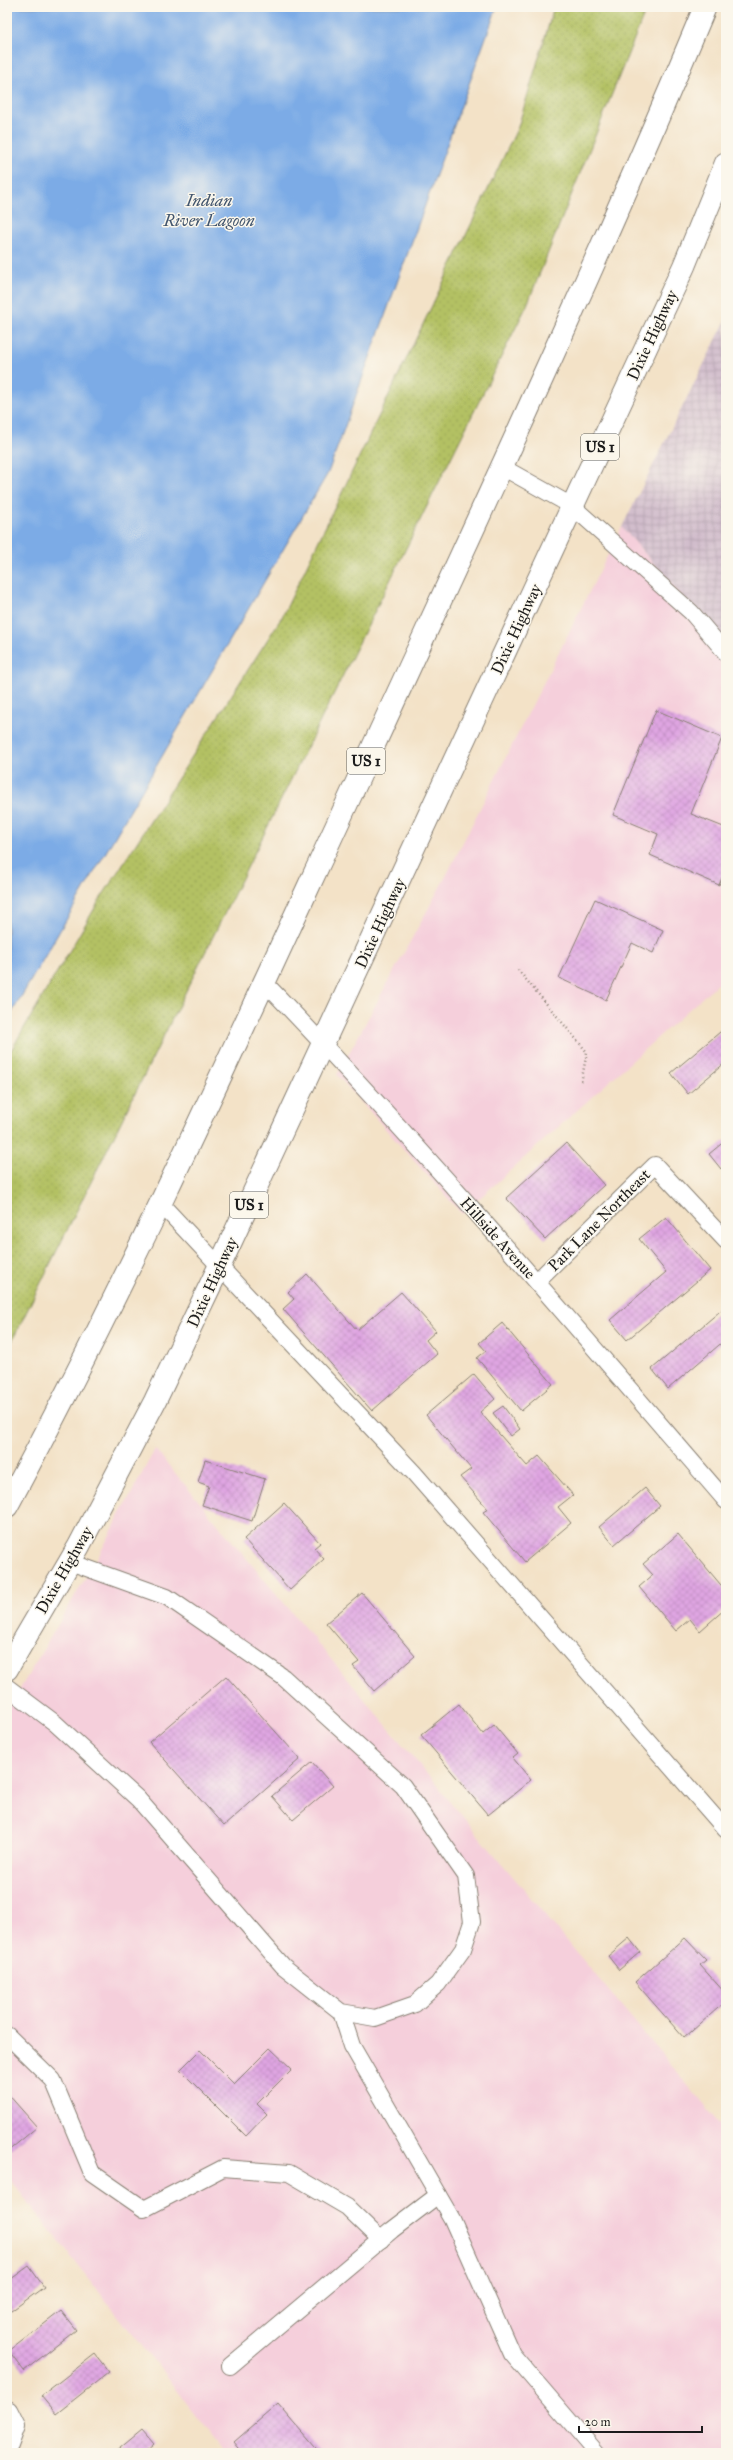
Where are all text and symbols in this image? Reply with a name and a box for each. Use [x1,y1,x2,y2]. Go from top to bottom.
water label: Indian River Lagoon [162,190,255,231]
street label: Dixie Highway [623,286,682,384]
road number: US 1 [581,434,619,460]
street label: Dixie Highway [487,580,546,678]
road number: US 1 [347,748,385,774]
street label: Dixie Highway [351,874,410,972]
street label: Park Lane Northeast [544,1165,654,1275]
road number: US 1 [230,1192,268,1218]
street label: Hillside Avenue [456,1193,540,1283]
street label: Dixie Highway [183,1233,242,1331]
street label: Dixie Highway [31,1523,98,1617]
scale bar [579,2408,702,2434]
text: 20 m [585,2415,611,2429]

